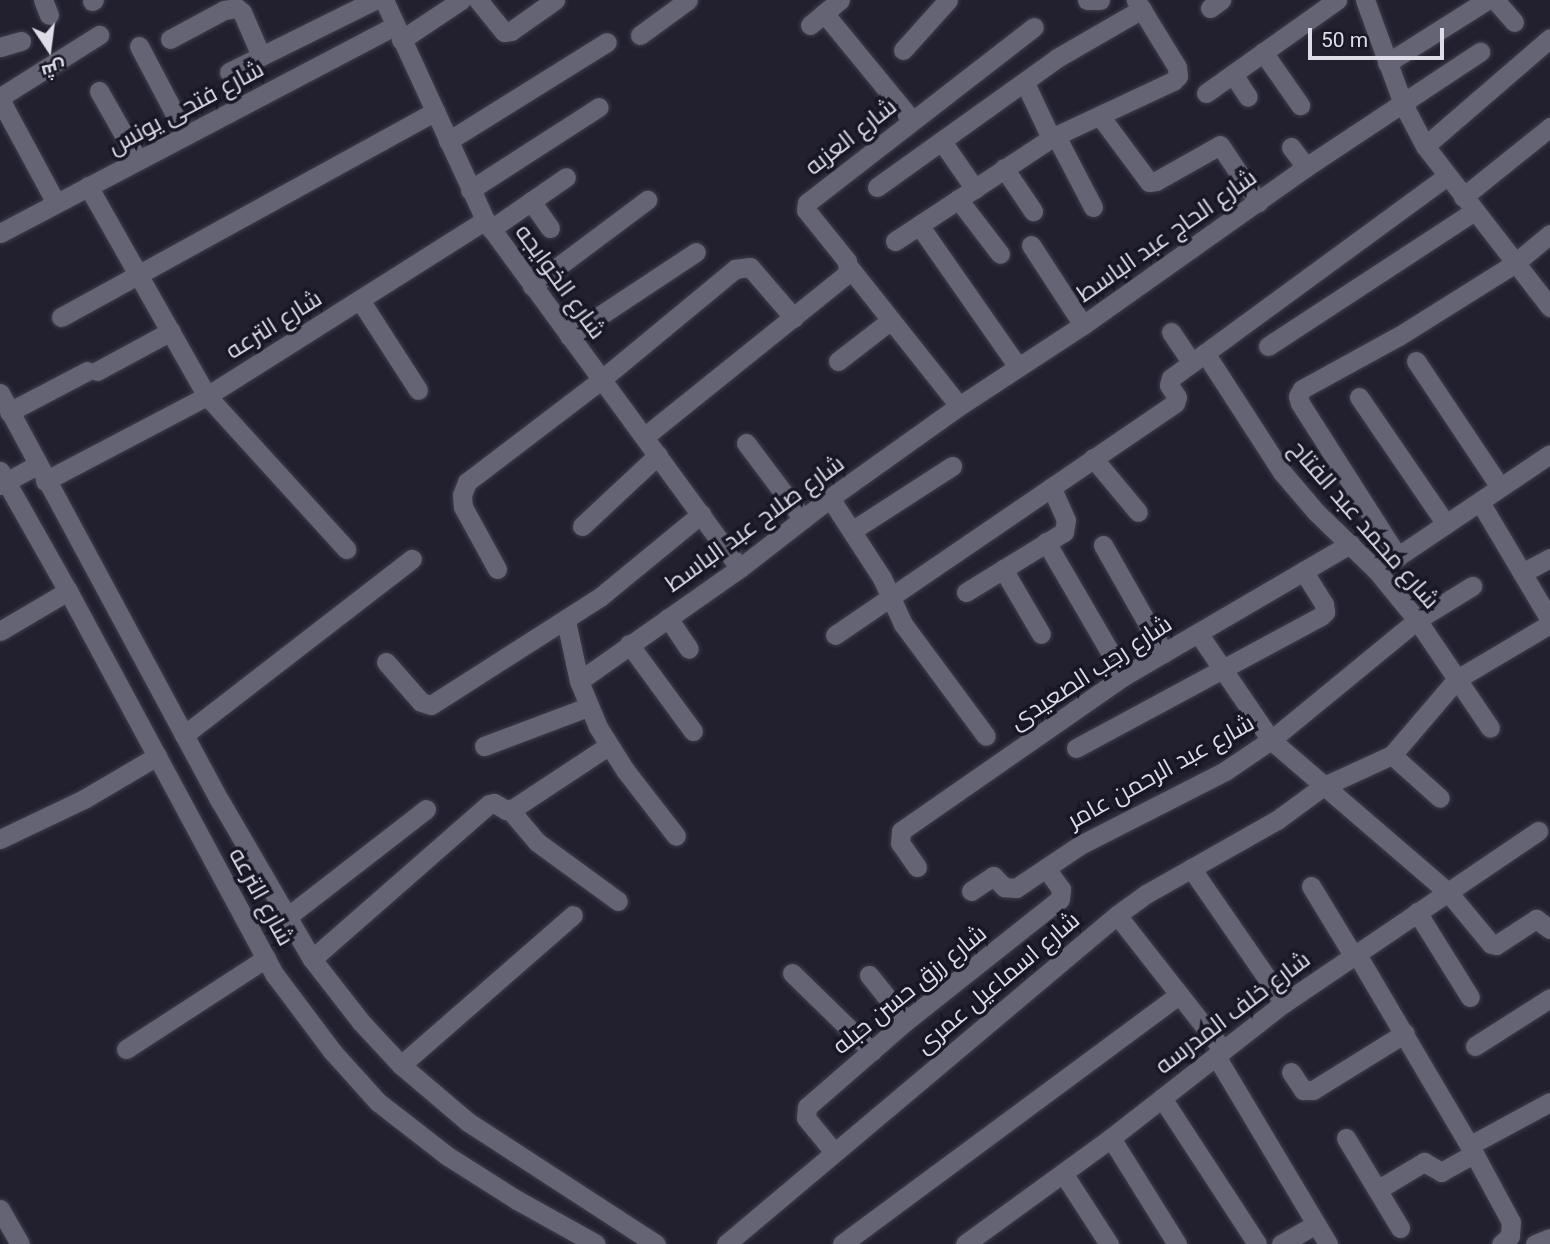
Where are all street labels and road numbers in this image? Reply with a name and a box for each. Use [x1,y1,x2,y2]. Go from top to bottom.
street label: شارع فتحى يونس [103,55,269,161]
street label: شارع العزبه [799,92,903,182]
street label: شارع الحاج عبد الباسط [1071,163,1263,309]
street label: شارع الخوايجه [509,219,611,345]
street label: شارع الترعه [221,284,327,366]
street label: شارع محمد عبد الفتاح [1283,435,1445,615]
street label: شارع صلاح عبد الباسط [660,449,850,599]
street label: شارع رجب الصعيدى [1004,610,1178,736]
street label: شارع عبد الرحمن عامر [1063,709,1259,835]
street label: شارع الترعه [222,843,300,951]
street label: شارع اسماعيل عمرى [910,906,1086,1060]
street label: شارع رزق حسن حبله [827,919,993,1061]
street label: شارع خلف المدرسه [1150,945,1316,1081]

